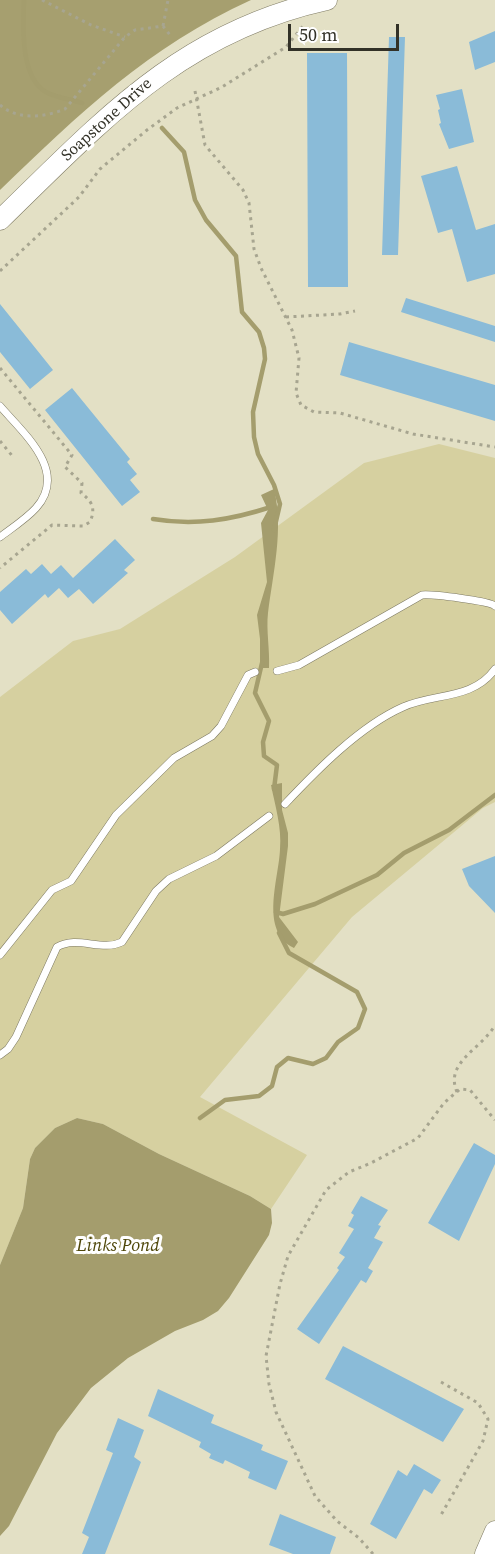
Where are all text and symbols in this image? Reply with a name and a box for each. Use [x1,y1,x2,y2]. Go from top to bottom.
scale bar [291,12,402,50]
text: 50 m [299,22,337,47]
street label: Soapstone Drive [58,74,156,166]
water label: Links Pond [76,1235,160,1257]

